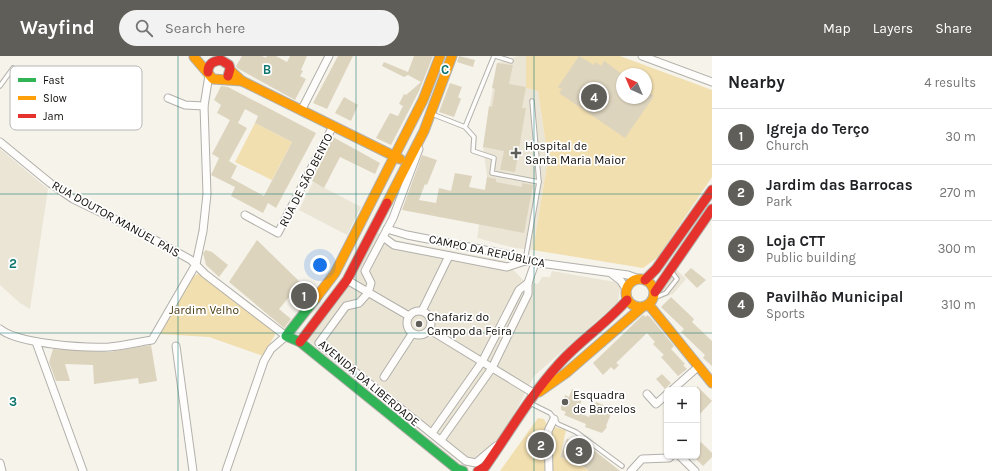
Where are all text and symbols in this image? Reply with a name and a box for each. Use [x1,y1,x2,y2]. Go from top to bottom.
search box [119,10,399,46]
text: Wayfind [20,17,95,39]
icon: search [133,17,155,39]
text: Search here [165,19,245,37]
text: Map [823,20,851,37]
text: Layers [873,20,913,37]
text: Share [935,20,972,37]
text: B [263,62,271,77]
text: C [441,62,449,77]
legend [10,66,142,130]
north arrow [616,68,652,104]
text: Nearby [728,72,785,92]
text: Fast [43,74,64,87]
text: 4 results [924,75,976,90]
pin: 4 [581,82,607,112]
text: Slow [43,92,67,105]
text: Jam [43,110,64,123]
text: Igreja do Terço [766,120,869,138]
text: 1 [739,129,743,144]
text: 30 m [945,129,976,144]
street label: RUA DE SÃO BENTO [276,131,336,229]
text: Church [766,138,809,153]
place label: Hospital de Santa Maria Maior [525,139,626,167]
marker: Hospital de Santa Maria Maior [510,147,522,159]
text: Jardim das Barrocas [766,176,913,194]
street label: RUA DOUTOR MANUEL PAIS [49,178,183,260]
text: 2 [737,185,745,200]
text: 270 m [939,185,976,200]
text: Park [766,194,792,209]
street label: CAMPO DA REPÚBLICA [428,231,547,270]
text: Loja CTT [766,232,825,250]
text: 3 [737,241,745,256]
text: 300 m [938,241,976,256]
text: Public building [766,250,856,265]
your location [310,255,330,275]
text: 2 [9,256,17,271]
pin: 1 [291,281,317,311]
text: Pavilhão Municipal [766,288,903,306]
text: 4 [737,297,745,312]
text: 310 m [941,297,976,312]
park label: Jardim Velho [169,303,239,317]
text: Sports [766,306,805,321]
place label: Chafariz do Campo da Feira [427,310,512,338]
marker: Chafariz do Campo da Feira [414,319,424,329]
street label: AVENIDA DA LIBERDADE [316,337,422,429]
map controls [664,387,700,459]
button: + [664,387,700,423]
place label: Esquadra de Barcelos [573,388,636,416]
text: 3 [9,394,17,409]
marker: Esquadra de Barcelos [560,397,570,407]
button: − [664,423,700,459]
pin: 2 [528,430,554,460]
pin: 3 [566,436,592,466]

